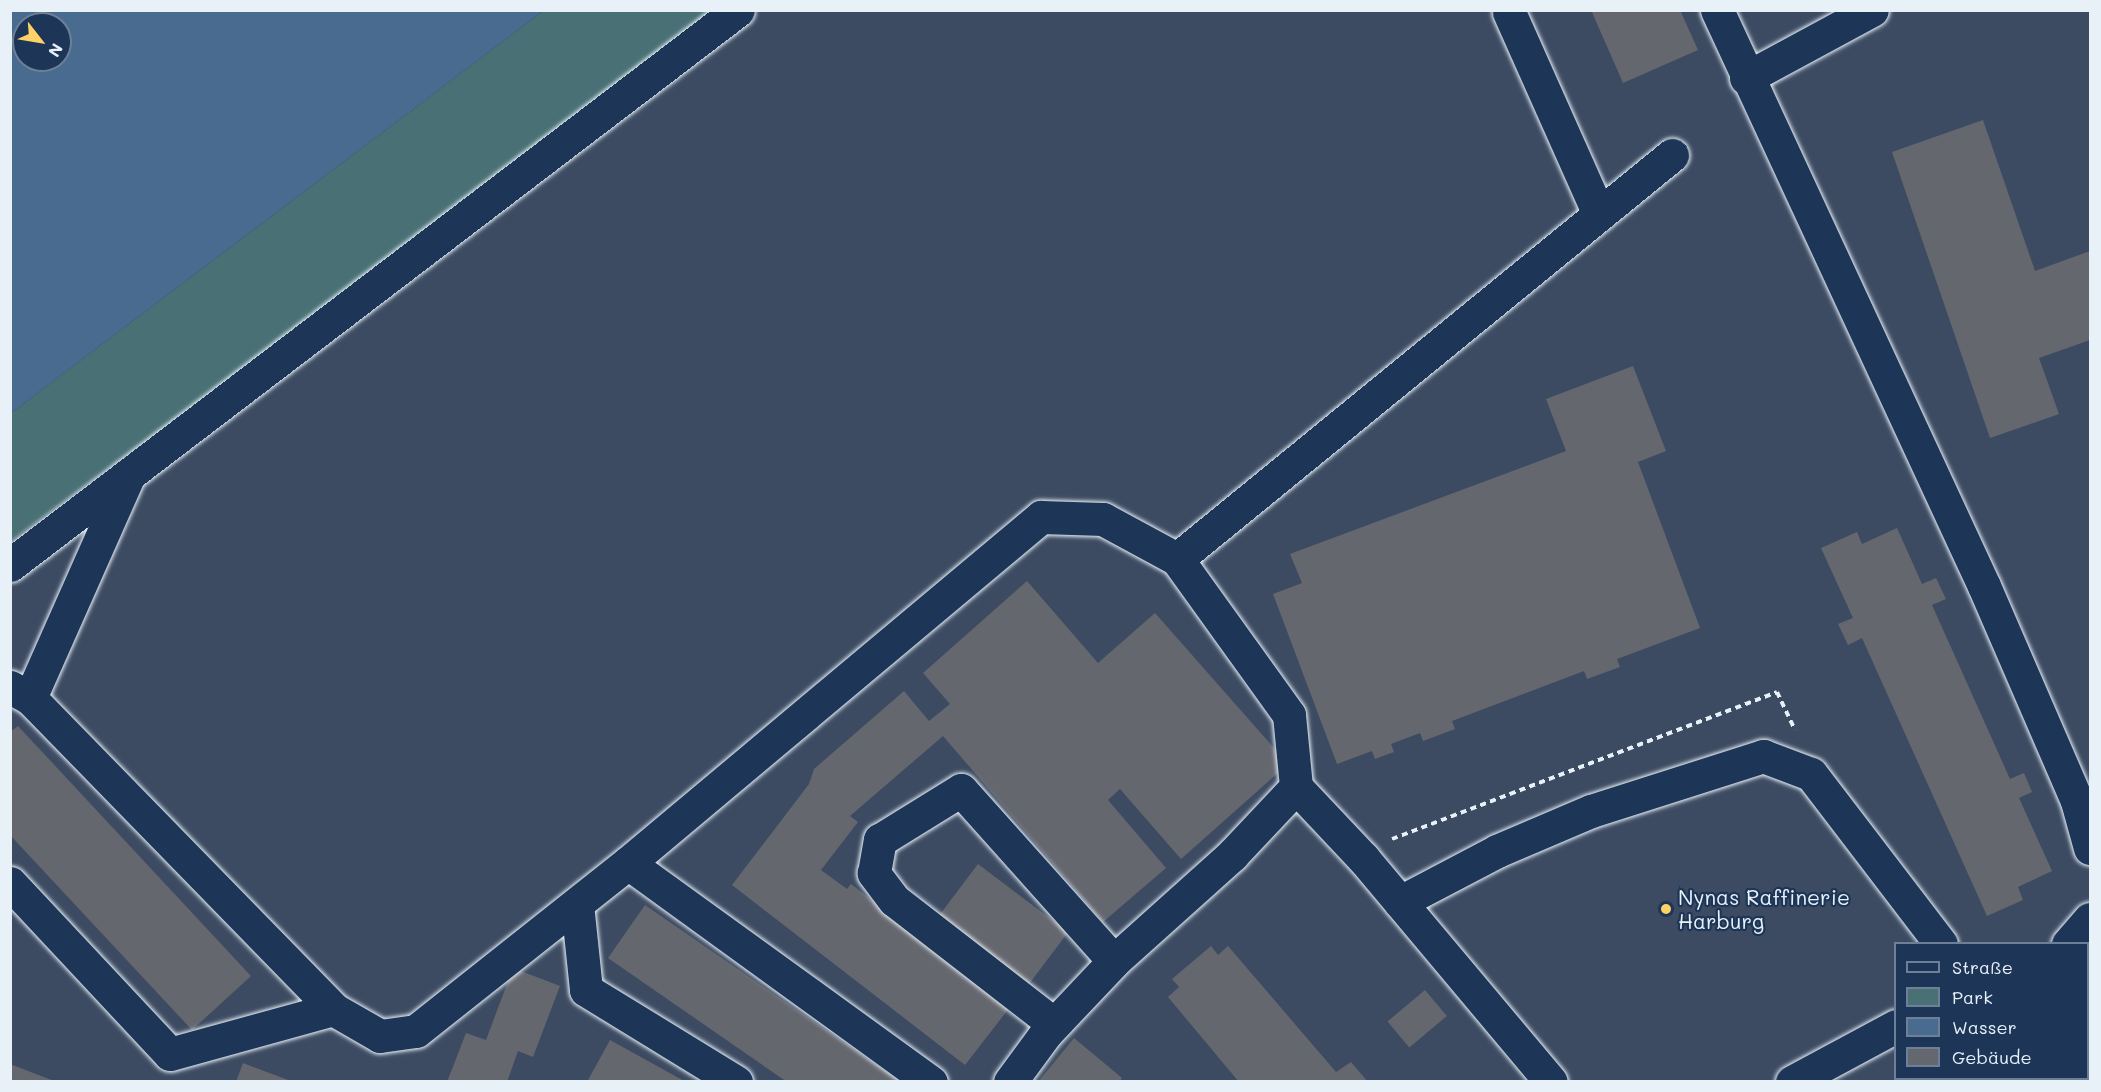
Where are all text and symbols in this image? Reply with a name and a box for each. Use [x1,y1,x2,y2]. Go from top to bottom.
north arrow [12,12,72,72]
text: N [44,40,68,61]
place label: Nynas Raffinerie Harburg [1678,884,1850,934]
marker: Nynas Raffinerie Harburg [1659,902,1673,916]
legend [1894,942,2089,1080]
text: Straße [1952,955,2013,979]
text: Park [1952,985,1993,1009]
text: Wasser [1952,1015,2017,1039]
text: Gebäude [1952,1045,2032,1069]

